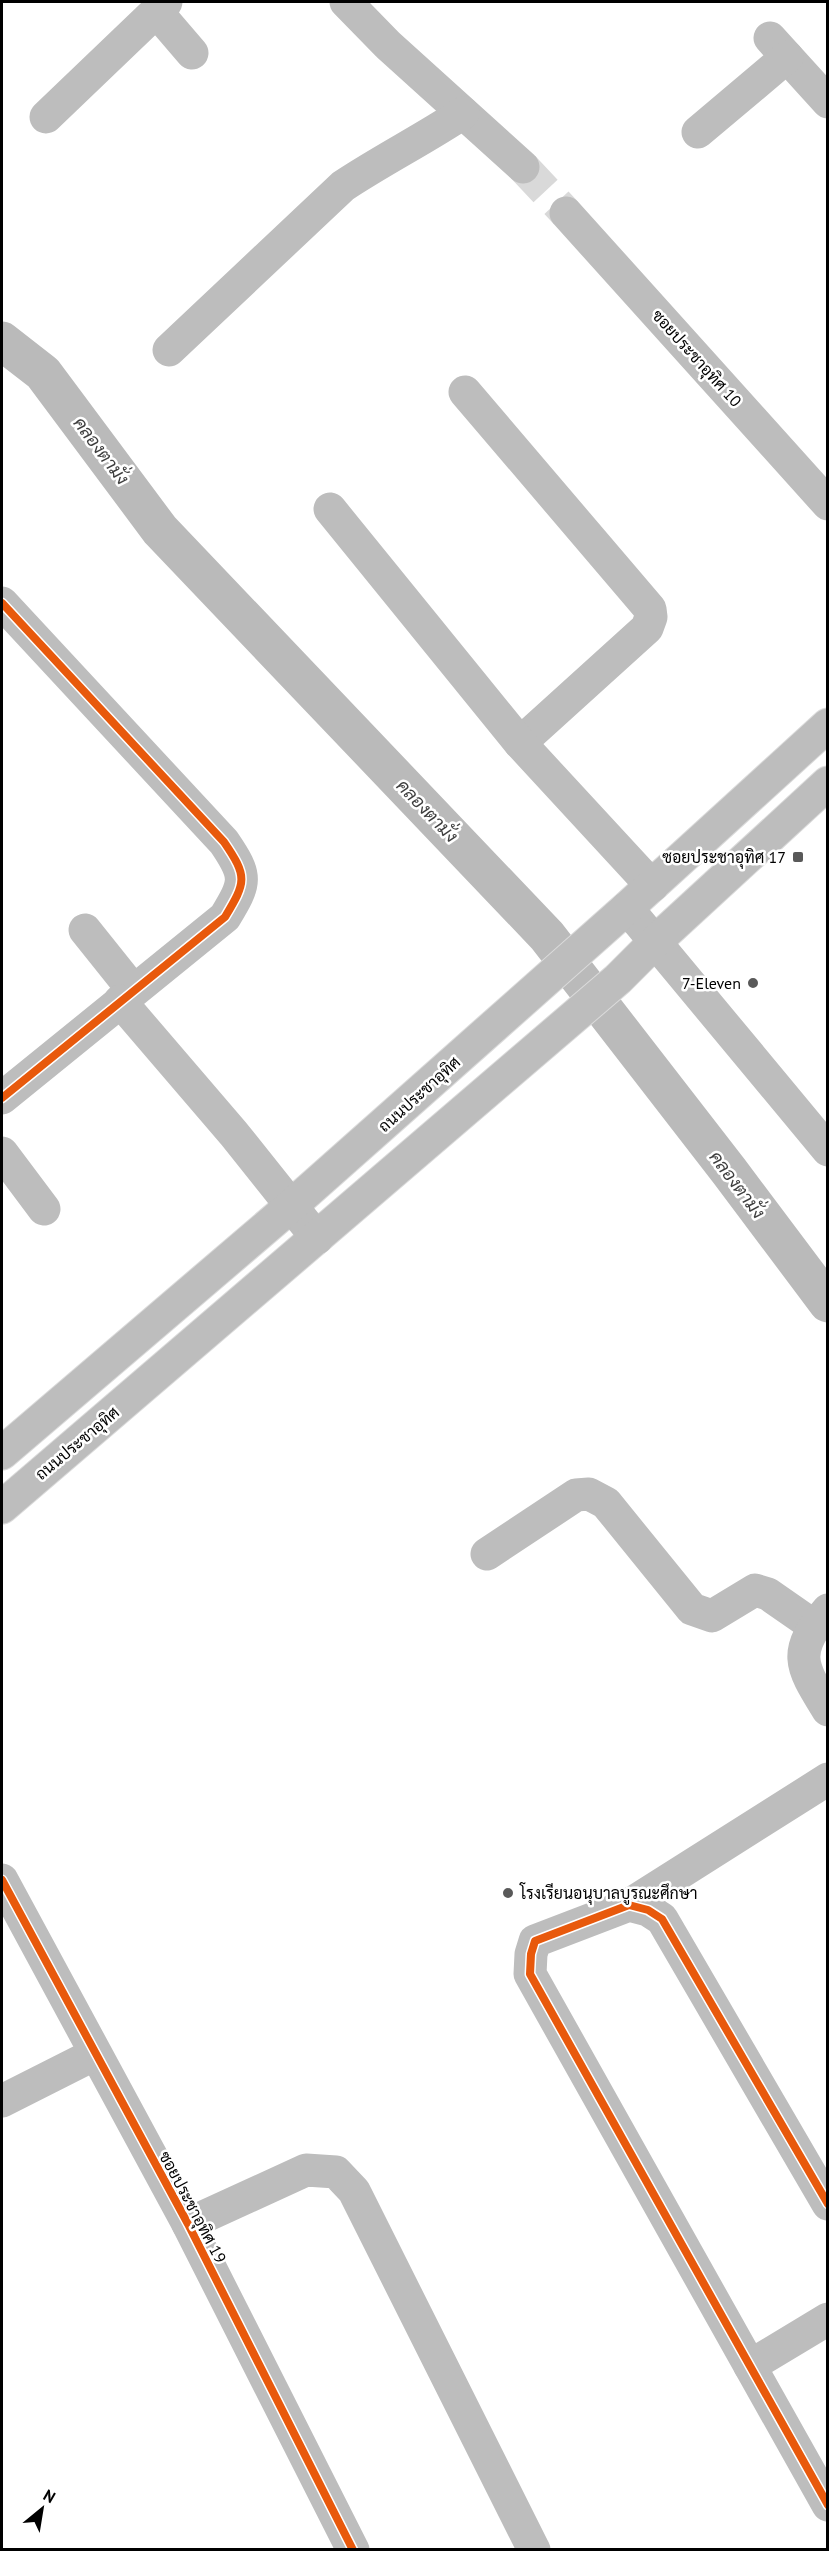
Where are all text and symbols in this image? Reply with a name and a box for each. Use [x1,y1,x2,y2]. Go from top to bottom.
street label: ซอยประชาอุทิศ 10 [647,305,746,412]
water label: คลองตามั่ง [68,410,137,489]
water label: คลองตามั่ง [392,772,466,847]
place label: ซอยประชาอุทิศ 17 [662,847,786,869]
marker: ซอยประชาอุทิศ 17 [791,850,805,864]
place label: 7-Eleven [682,973,741,993]
marker: 7-Eleven [746,976,760,990]
street label: ถนนประชาอุทิศ [374,1052,465,1138]
water label: คลองตามั่ง [704,1144,773,1223]
street label: ถนนประชาอุทิศ [31,1402,124,1485]
place label: โรงเรียนอนุบาลบูรณะศึกษา [519,1882,697,1905]
marker: โรงเรียนอนุบาลบูรณะศึกษา [501,1886,515,1900]
street label: ซอยประชาอุทิศ 19 [153,2148,231,2267]
north arrow [12,2479,72,2539]
text: N [40,2485,59,2507]

